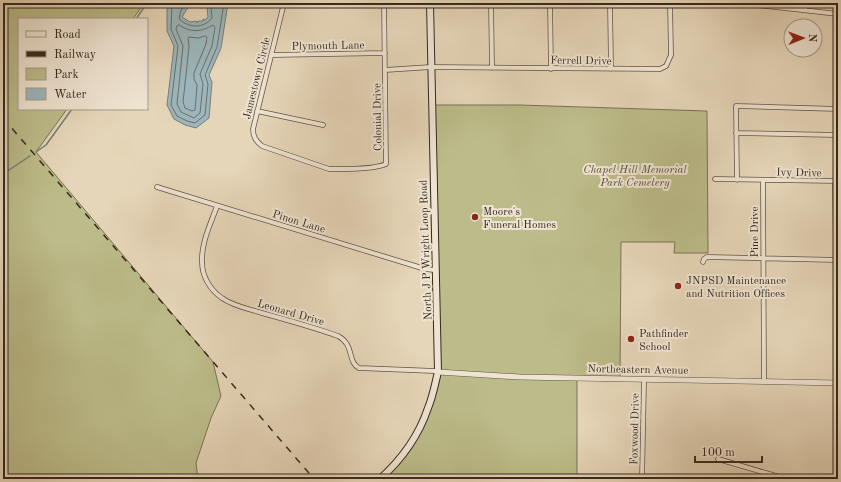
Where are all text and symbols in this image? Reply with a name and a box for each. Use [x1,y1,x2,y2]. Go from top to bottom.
legend [18,18,148,110]
north arrow [783,18,823,58]
text: Road [54,29,81,41]
text: N [806,34,817,43]
street label: Jamestown Circle [242,36,273,121]
street label: Plymouth Lane [291,40,365,53]
text: Railway [54,49,97,61]
street label: Ferrell Drive [550,55,612,68]
text: Park [54,69,79,81]
street label: Colonial Drive [372,83,385,151]
text: Water [54,89,87,101]
park label: Chapel Hill Memorial Park Cemetery [583,165,687,189]
street label: Ivy Drive [776,168,822,179]
street label: North J P Wright Loop Road [419,179,434,320]
place label: Moore's Funeral Homes [483,207,556,231]
street label: Pine Drive [750,207,761,257]
street label: Pinon Lane [271,209,326,236]
marker: Moore's Funeral Homes [470,212,480,222]
place label: JNPSD Maintenance and Nutrition Offices [686,276,786,300]
marker: JNPSD Maintenance and Nutrition Offices [673,281,683,291]
street label: Leonard Drive [256,299,325,328]
place label: Pathfinder School [639,329,689,353]
marker: Pathfinder School [626,334,636,344]
street label: Northeastern Avenue [587,364,689,377]
street label: Foxwood Drive [629,393,642,465]
scale bar [695,438,762,464]
text: 100 m [701,447,735,459]

